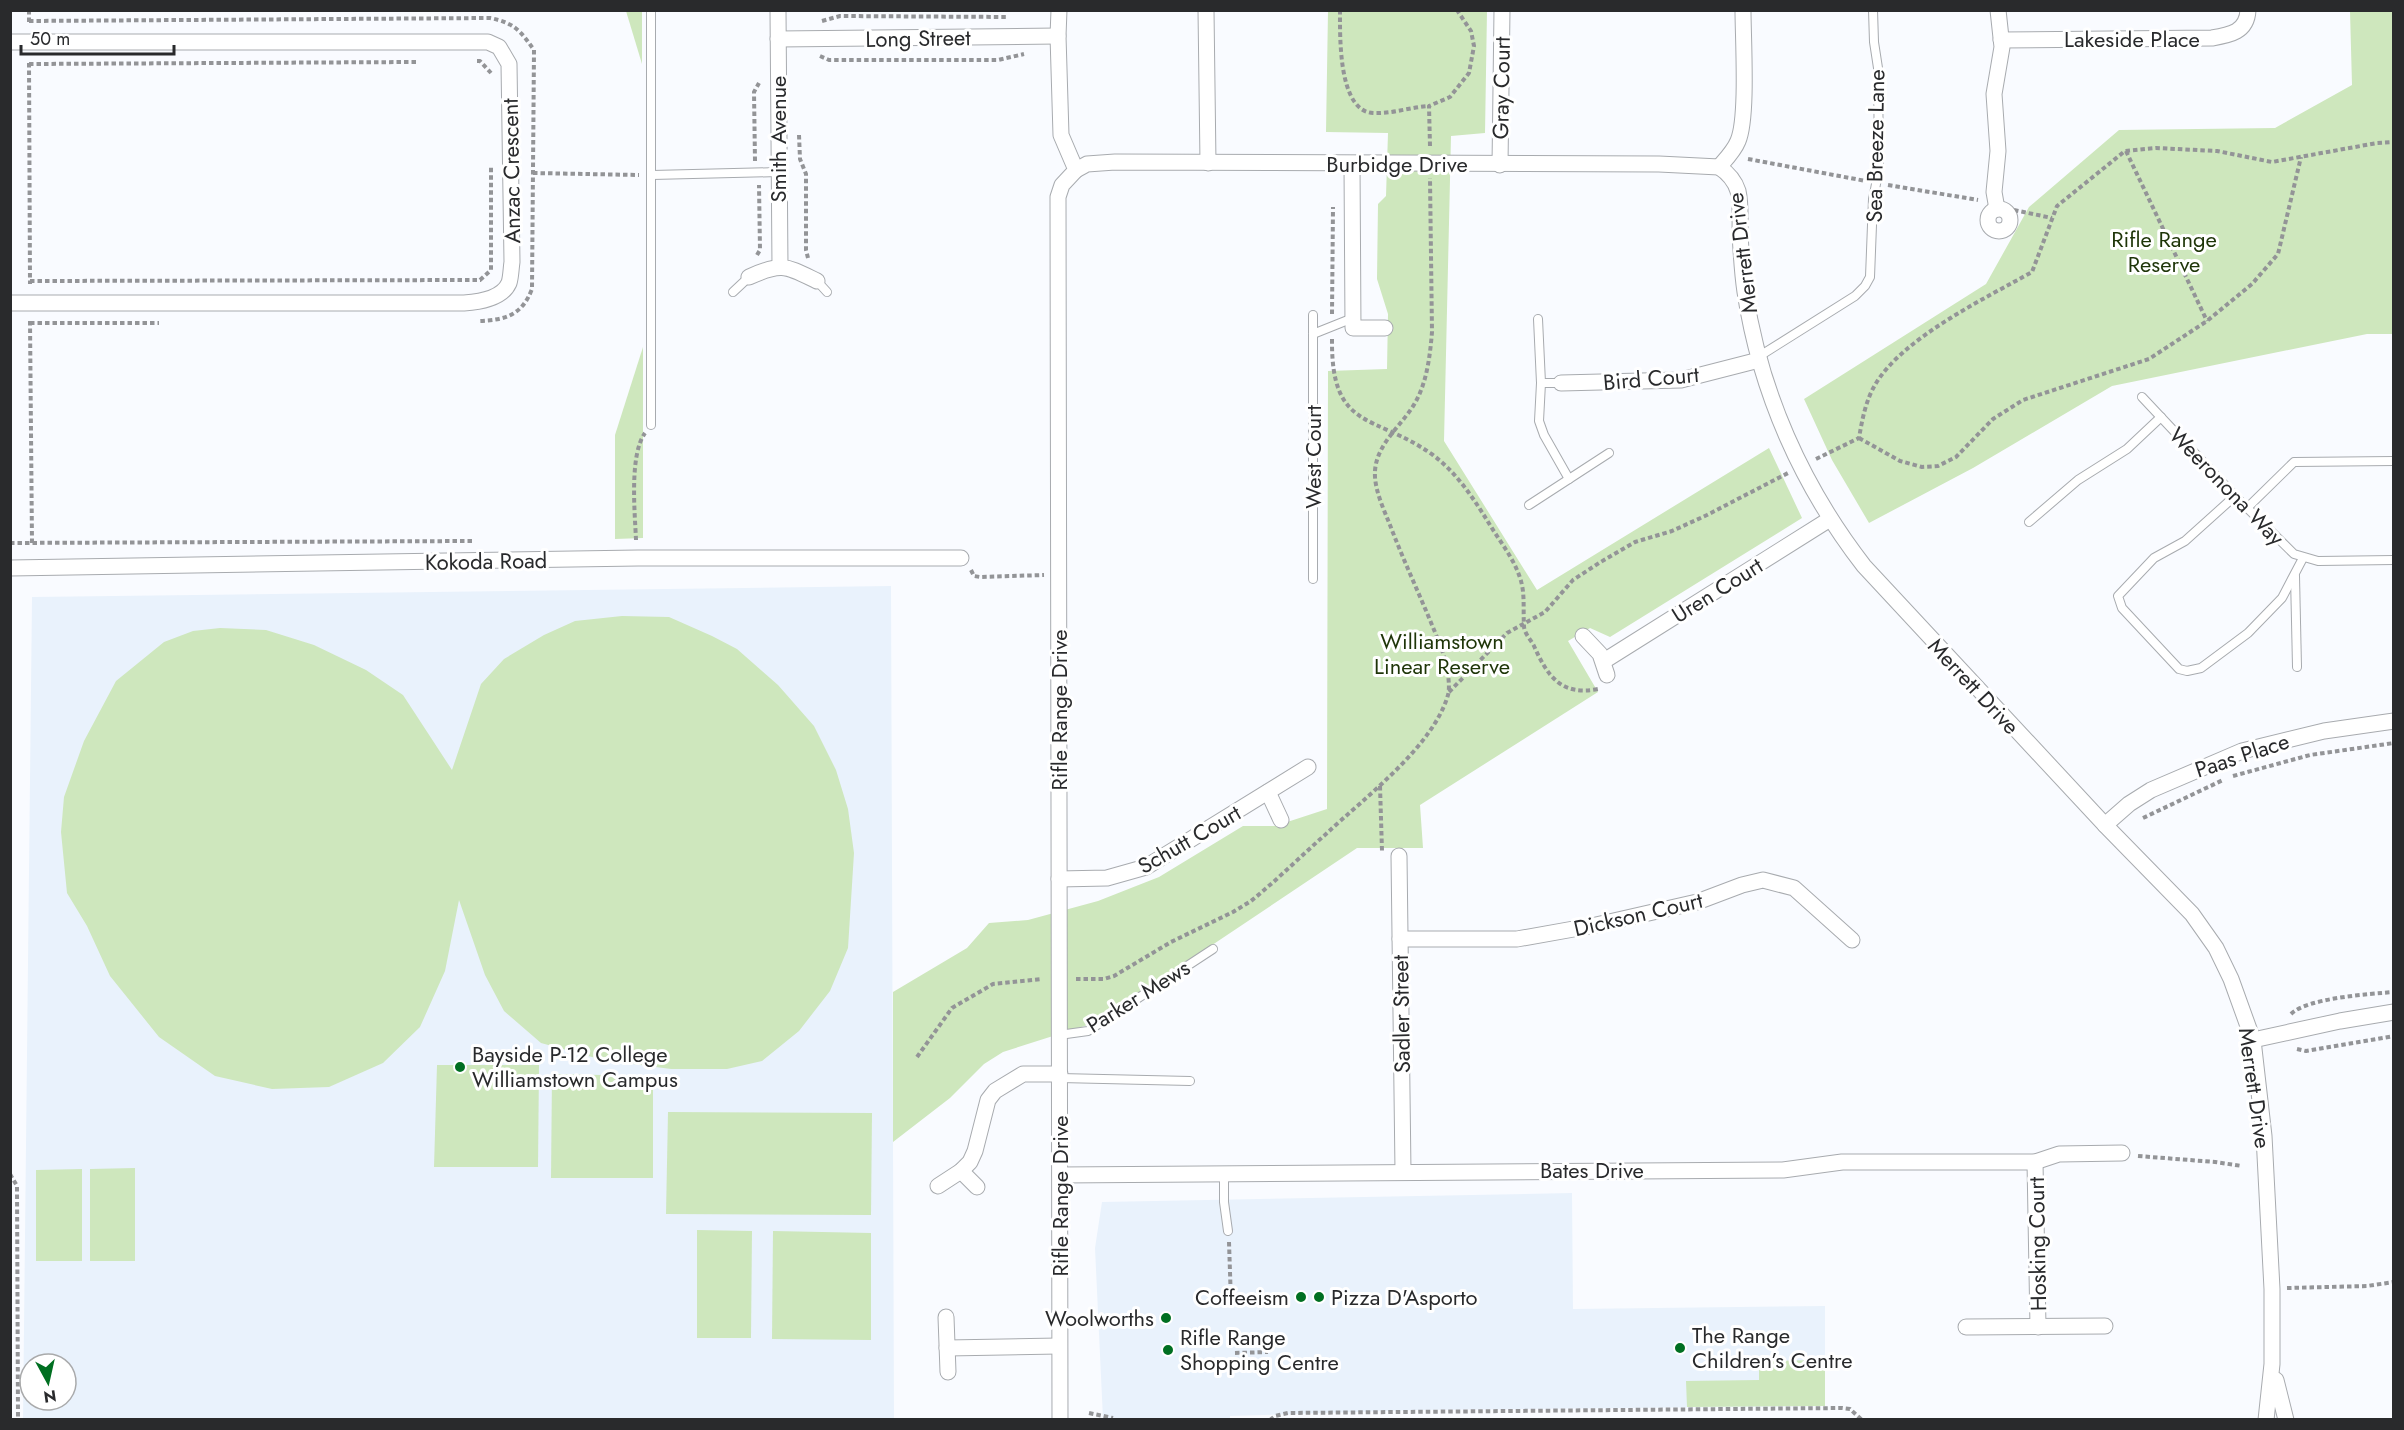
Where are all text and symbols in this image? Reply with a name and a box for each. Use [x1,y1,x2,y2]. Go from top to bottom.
scale bar [21,18,174,56]
street label: Long Street [865,21,972,55]
street label: Lakeside Place [2064,23,2200,55]
text: 50 m [30,26,70,52]
street label: Gray Court [1484,36,1518,140]
street label: Sea Breeze Lane [1858,69,1892,223]
street label: Smith Avenue [762,76,794,202]
street label: Anzac Crescent [494,97,528,244]
street label: Burbidge Drive [1326,148,1468,180]
street label: Merrett Drive [1719,191,1765,315]
park label: Rifle Range Reserve [2111,223,2217,280]
street label: Bird Court [1602,358,1701,398]
street label: West Court [1297,405,1329,509]
street label: Weeronona Way [2162,420,2292,553]
street label: Kokoda Road [425,544,547,578]
street label: Uren Court [1665,549,1769,631]
park label: Williamstown Linear Reserve [1374,625,1510,682]
street label: Rifle Range Drive [1043,629,1075,791]
street label: Merrett Drive [1921,631,2027,741]
street label: Paas Place [2191,725,2293,785]
street label: Schutt Court [1132,796,1247,881]
street label: Dickson Court [1570,883,1706,944]
street label: Parker Mews [1080,951,1196,1041]
street label: Sadler Street [1384,954,1418,1073]
street label: Merrett Drive [2231,1026,2279,1150]
place label: Bayside P-12 College Williamstown Campus [472,1038,678,1095]
marker: Bayside P-12 College Williamstown Campus [453,1060,467,1074]
street label: Rifle Range Drive [1044,1115,1076,1277]
street label: Bates Drive [1540,1154,1644,1186]
street label: Hosking Court [2020,1176,2054,1311]
place label: Coffeeism [1195,1281,1289,1313]
place label: Pizza D'Asporto [1331,1281,1478,1313]
marker: Coffeeism [1294,1290,1308,1304]
marker: Pizza D'Asporto [1312,1290,1326,1304]
place label: Woolworths [1045,1302,1154,1334]
marker: Woolworths [1159,1311,1173,1325]
place label: The Range Children’s Centre [1692,1319,1852,1376]
place label: Rifle Range Shopping Centre [1180,1321,1339,1378]
marker: The Range Children’s Centre [1673,1341,1687,1355]
marker: Rifle Range Shopping Centre [1161,1343,1175,1357]
north arrow [18,1352,78,1412]
text: N [42,1384,58,1409]

